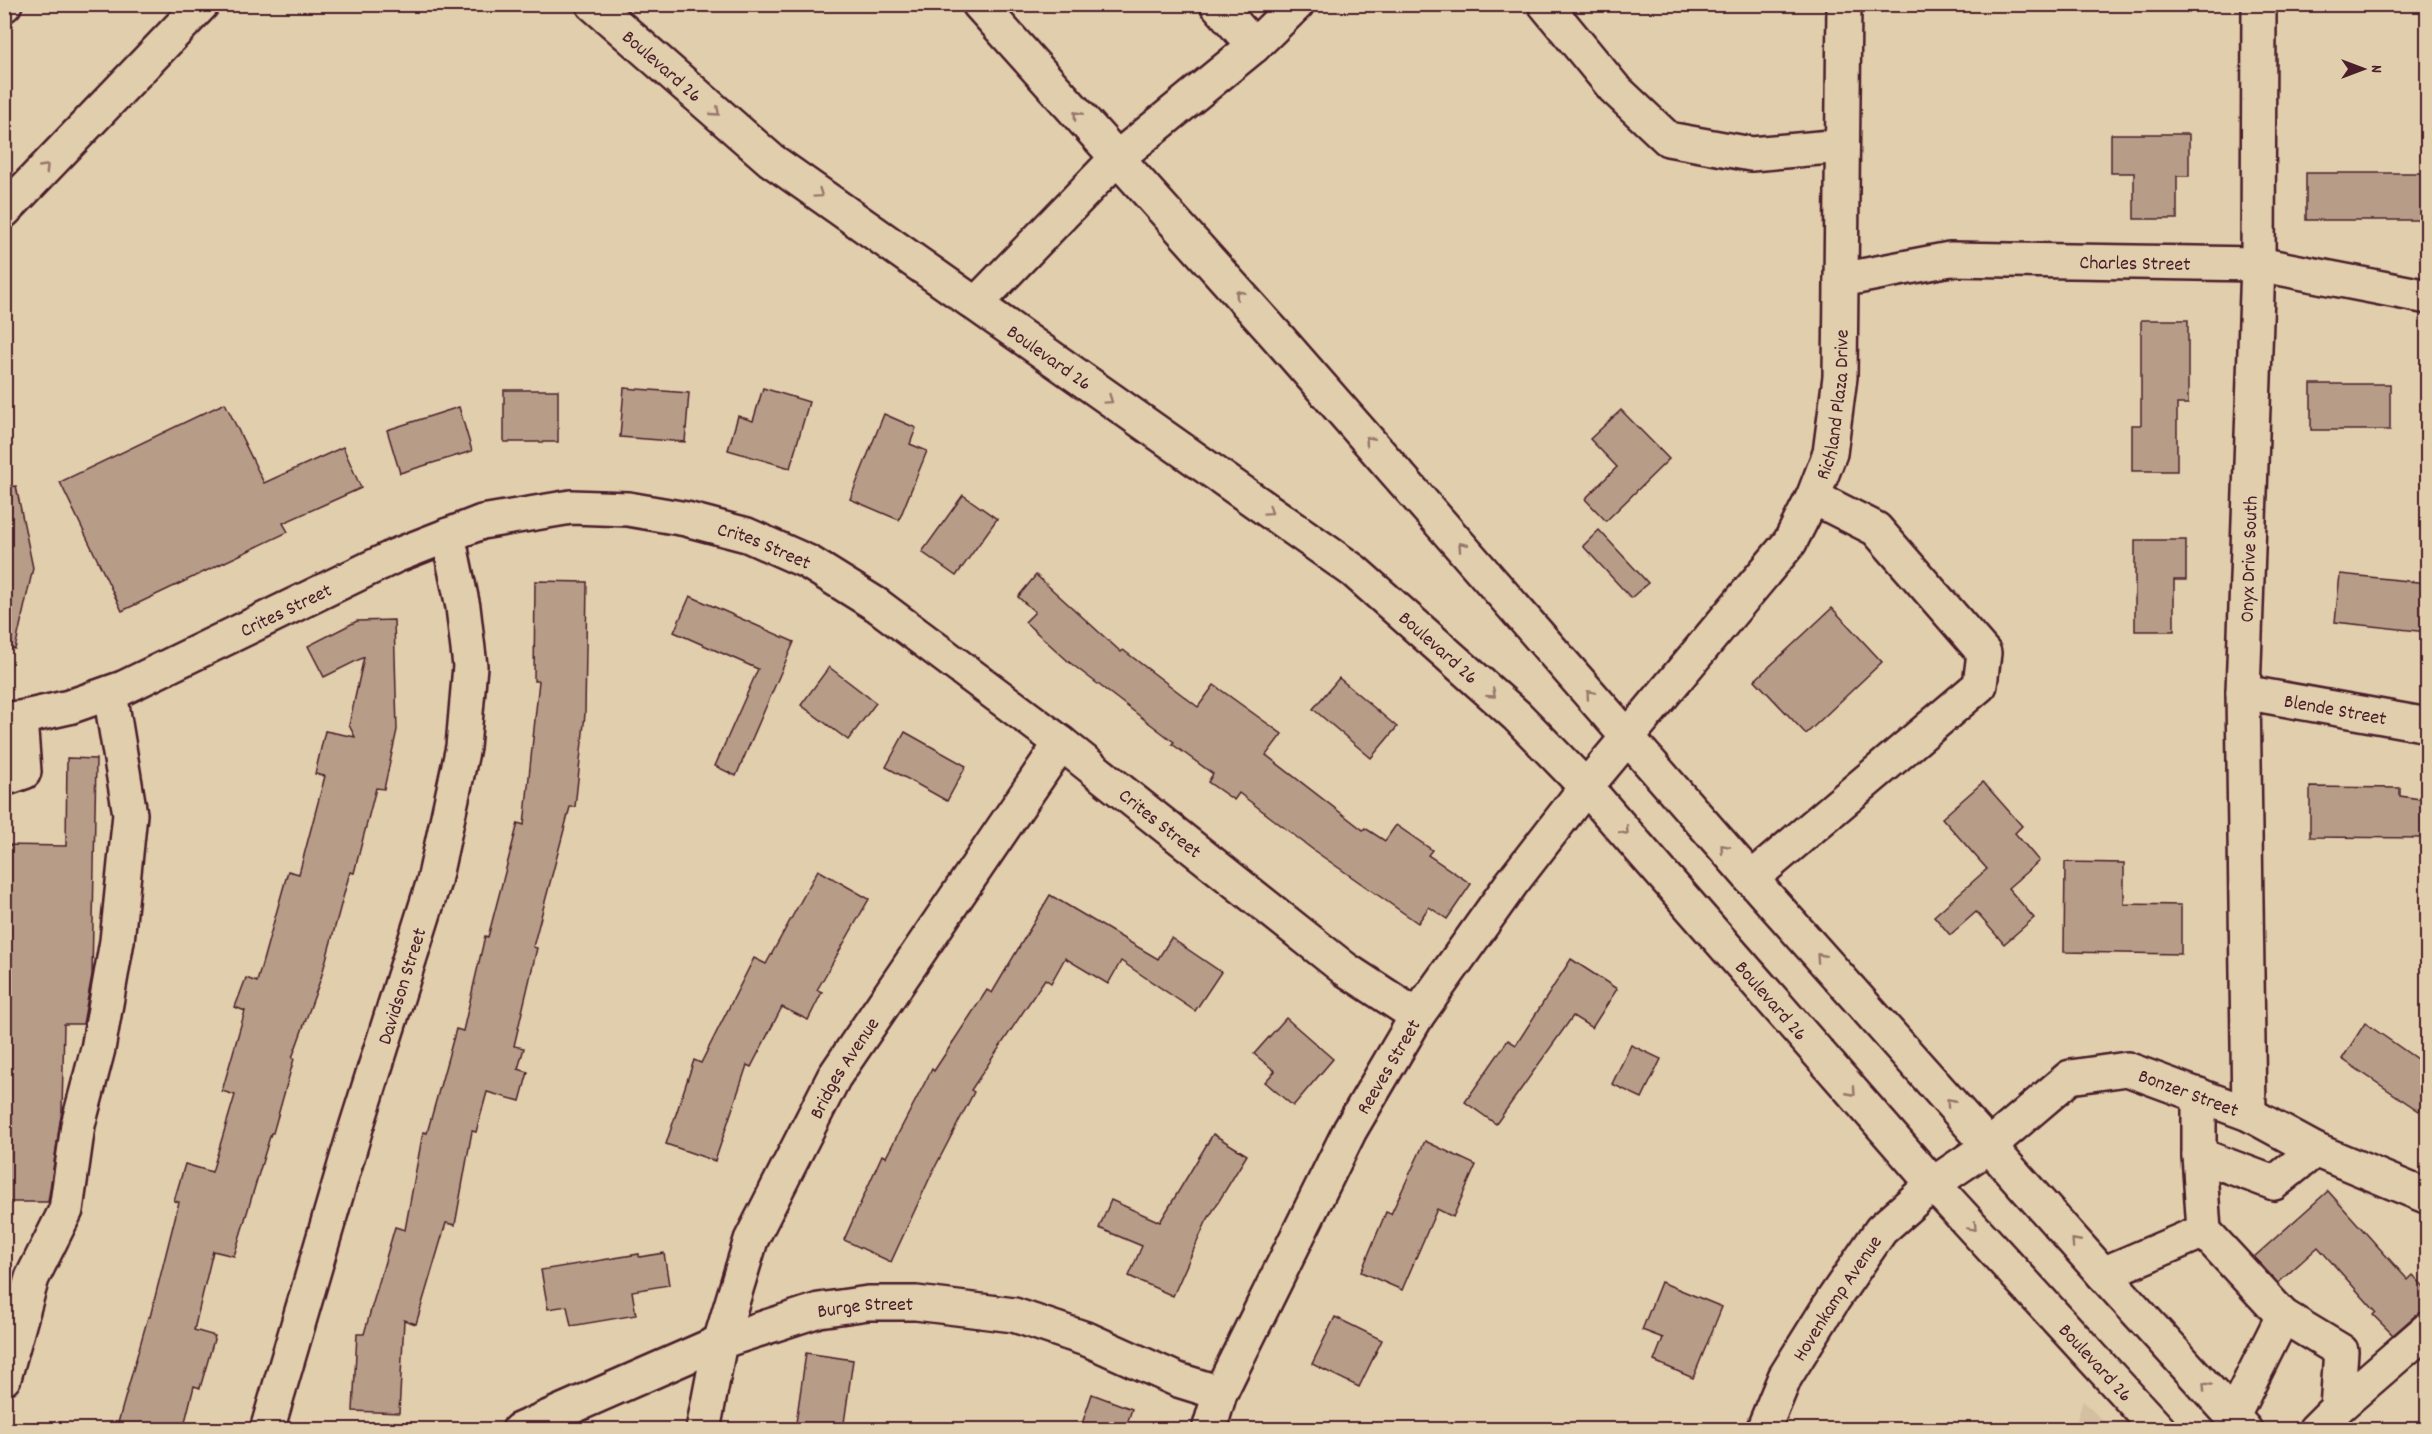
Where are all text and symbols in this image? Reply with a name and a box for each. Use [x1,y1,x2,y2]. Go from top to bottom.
street label: Boulevard 26 [615,25,707,110]
north arrow [2333,39,2393,99]
text: N [2364,65,2387,73]
one-way arrow [709,105,720,116]
one-way arrow [1073,111,1084,122]
one-way arrow [38,165,49,175]
one-way arrow [812,187,823,198]
street label: Charles Street [2079,250,2191,280]
one-way arrow [1235,290,1246,301]
street label: Boulevard 26 [1000,319,1096,399]
street label: Richland Plaza Drive [1810,329,1858,484]
one-way arrow [1102,393,1113,404]
one-way arrow [1365,436,1376,447]
street label: Onyx Drive South [2234,495,2267,623]
one-way arrow [1262,504,1273,515]
street label: Crites Street [714,517,815,578]
one-way arrow [1458,542,1469,553]
street label: Crites Street [236,578,337,646]
street label: Boulevard 26 [1391,606,1483,692]
one-way arrow [1485,686,1496,697]
street label: Blende Street [2281,689,2389,734]
one-way arrow [1586,690,1597,701]
street label: Crites Street [1112,783,1206,866]
one-way arrow [1618,824,1629,835]
one-way arrow [1720,844,1731,855]
street label: Davidson Street [372,925,435,1049]
one-way arrow [1816,953,1827,963]
street label: Boulevard 26 [1727,956,1813,1048]
street label: Bridges Avenue [804,1012,888,1125]
street label: Reeves Street [1351,1015,1429,1121]
street label: Bonzer Street [2134,1063,2242,1126]
one-way arrow [1845,1085,1856,1096]
one-way arrow [1946,1098,1957,1109]
one-way arrow [1966,1220,1977,1231]
street label: Hovenkamp Avenue [1787,1230,1890,1367]
one-way arrow [2071,1238,2082,1249]
street label: Burge Street [816,1292,913,1327]
street label: Boulevard 26 [2051,1318,2138,1410]
one-way arrow [2202,1383,2213,1393]

